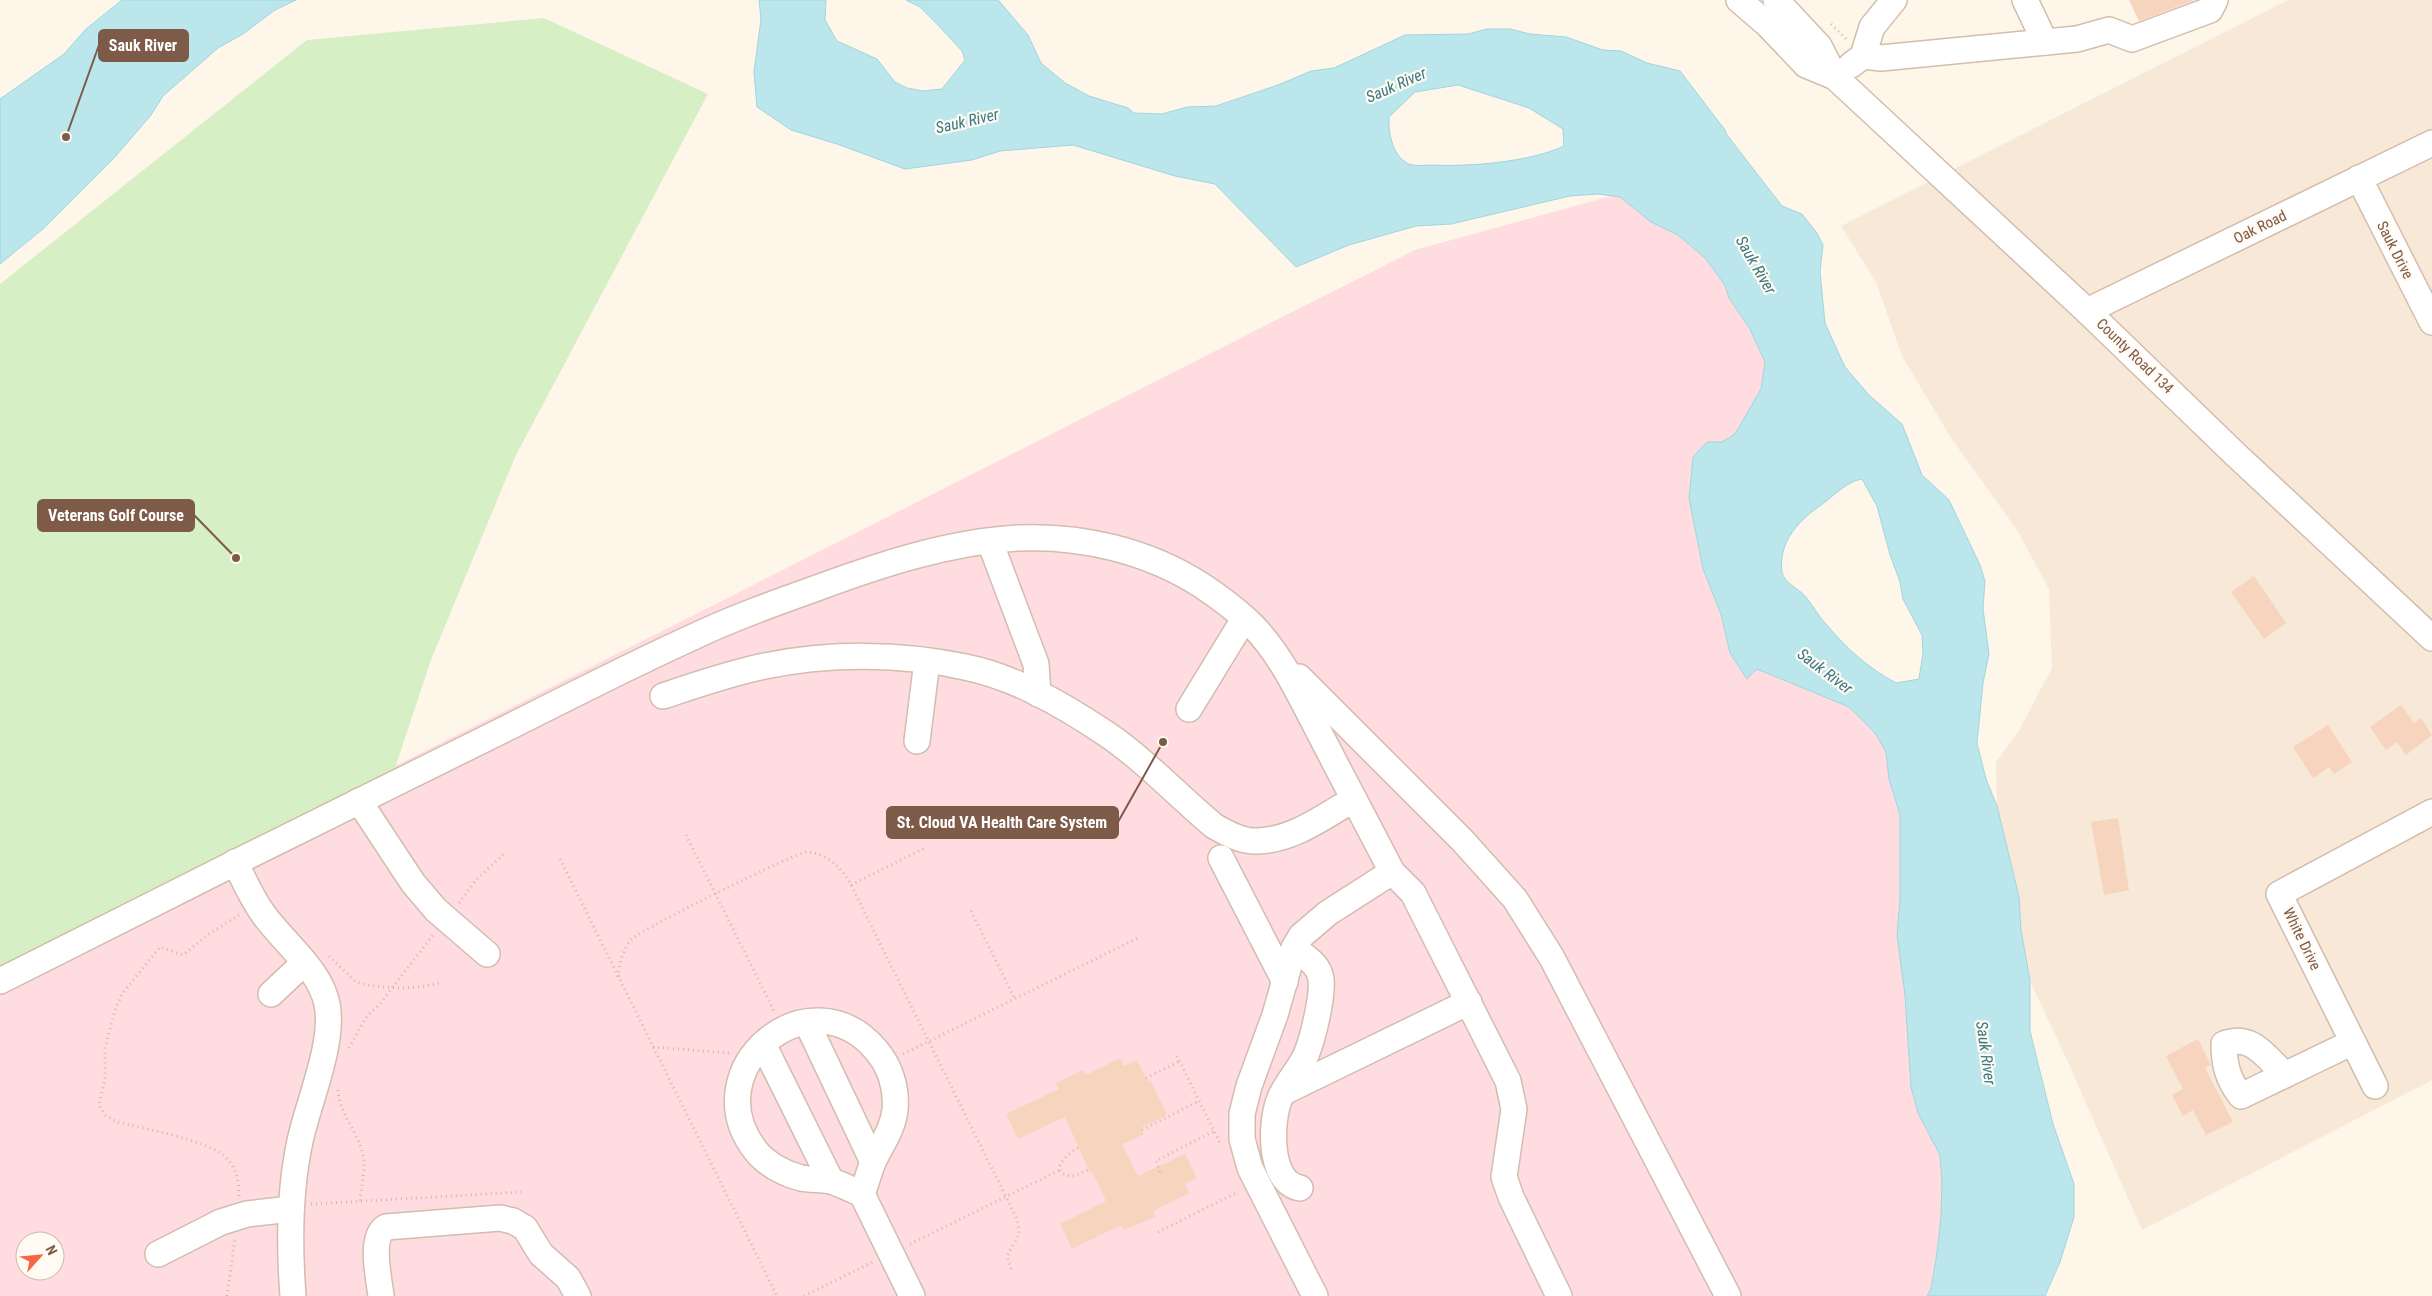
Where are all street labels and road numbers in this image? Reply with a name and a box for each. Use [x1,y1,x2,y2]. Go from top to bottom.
street label: Oak Road [2231,207,2289,247]
street label: Sauk Drive [2373,218,2417,282]
street label: County Road 134 [2093,315,2177,397]
street label: White Drive [2279,905,2325,973]

